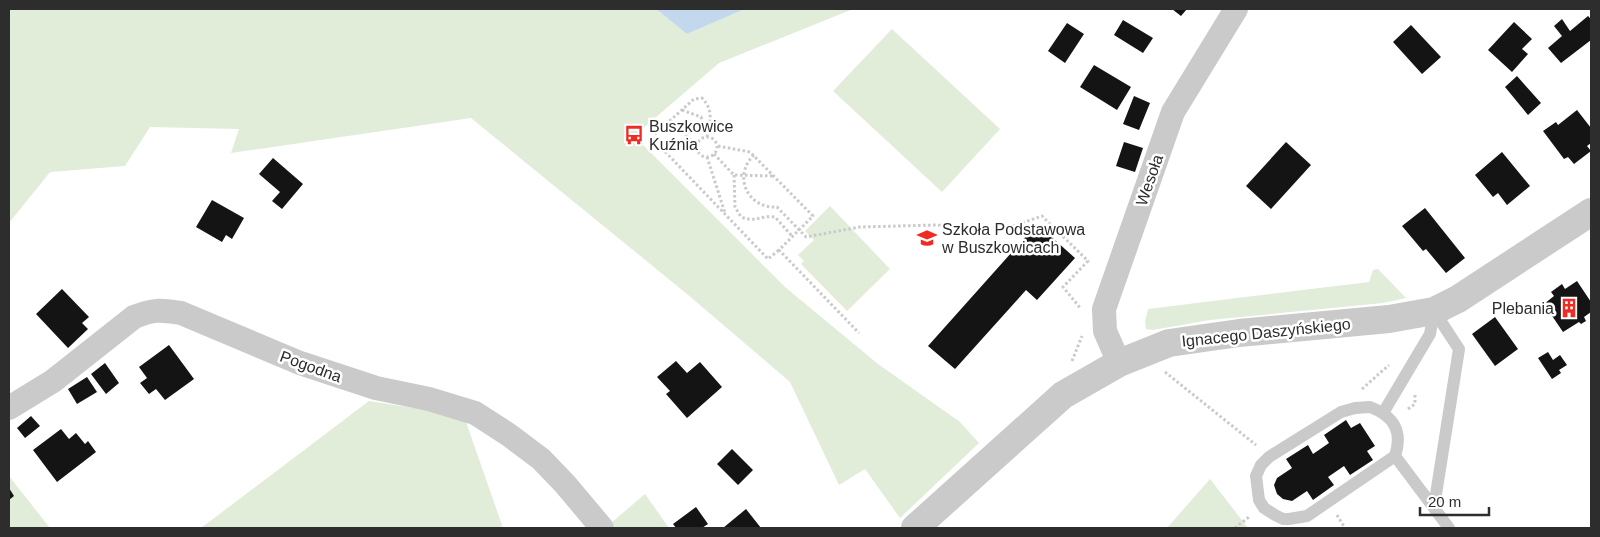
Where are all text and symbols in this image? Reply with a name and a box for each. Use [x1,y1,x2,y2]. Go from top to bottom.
place label: Buszkowice Kuźnia [649,118,734,153]
bus stop icon: Buszkowice Kuźnia [623,124,645,146]
street label: Wesoła [1133,152,1166,208]
place label: Szkoła Podstawowa w Buszkowicach [941,221,1085,256]
school or university icon: Szkoła Podstawowa w Buszkowicach [916,227,938,249]
building icon: Plebania [1558,297,1580,319]
place label: Plebania [1492,300,1554,317]
street label: Ignacego Daszyńskiego [1181,315,1352,350]
street label: Pogodna [278,348,344,385]
scale bar [1420,484,1489,516]
text: 20 m [1428,493,1461,510]

